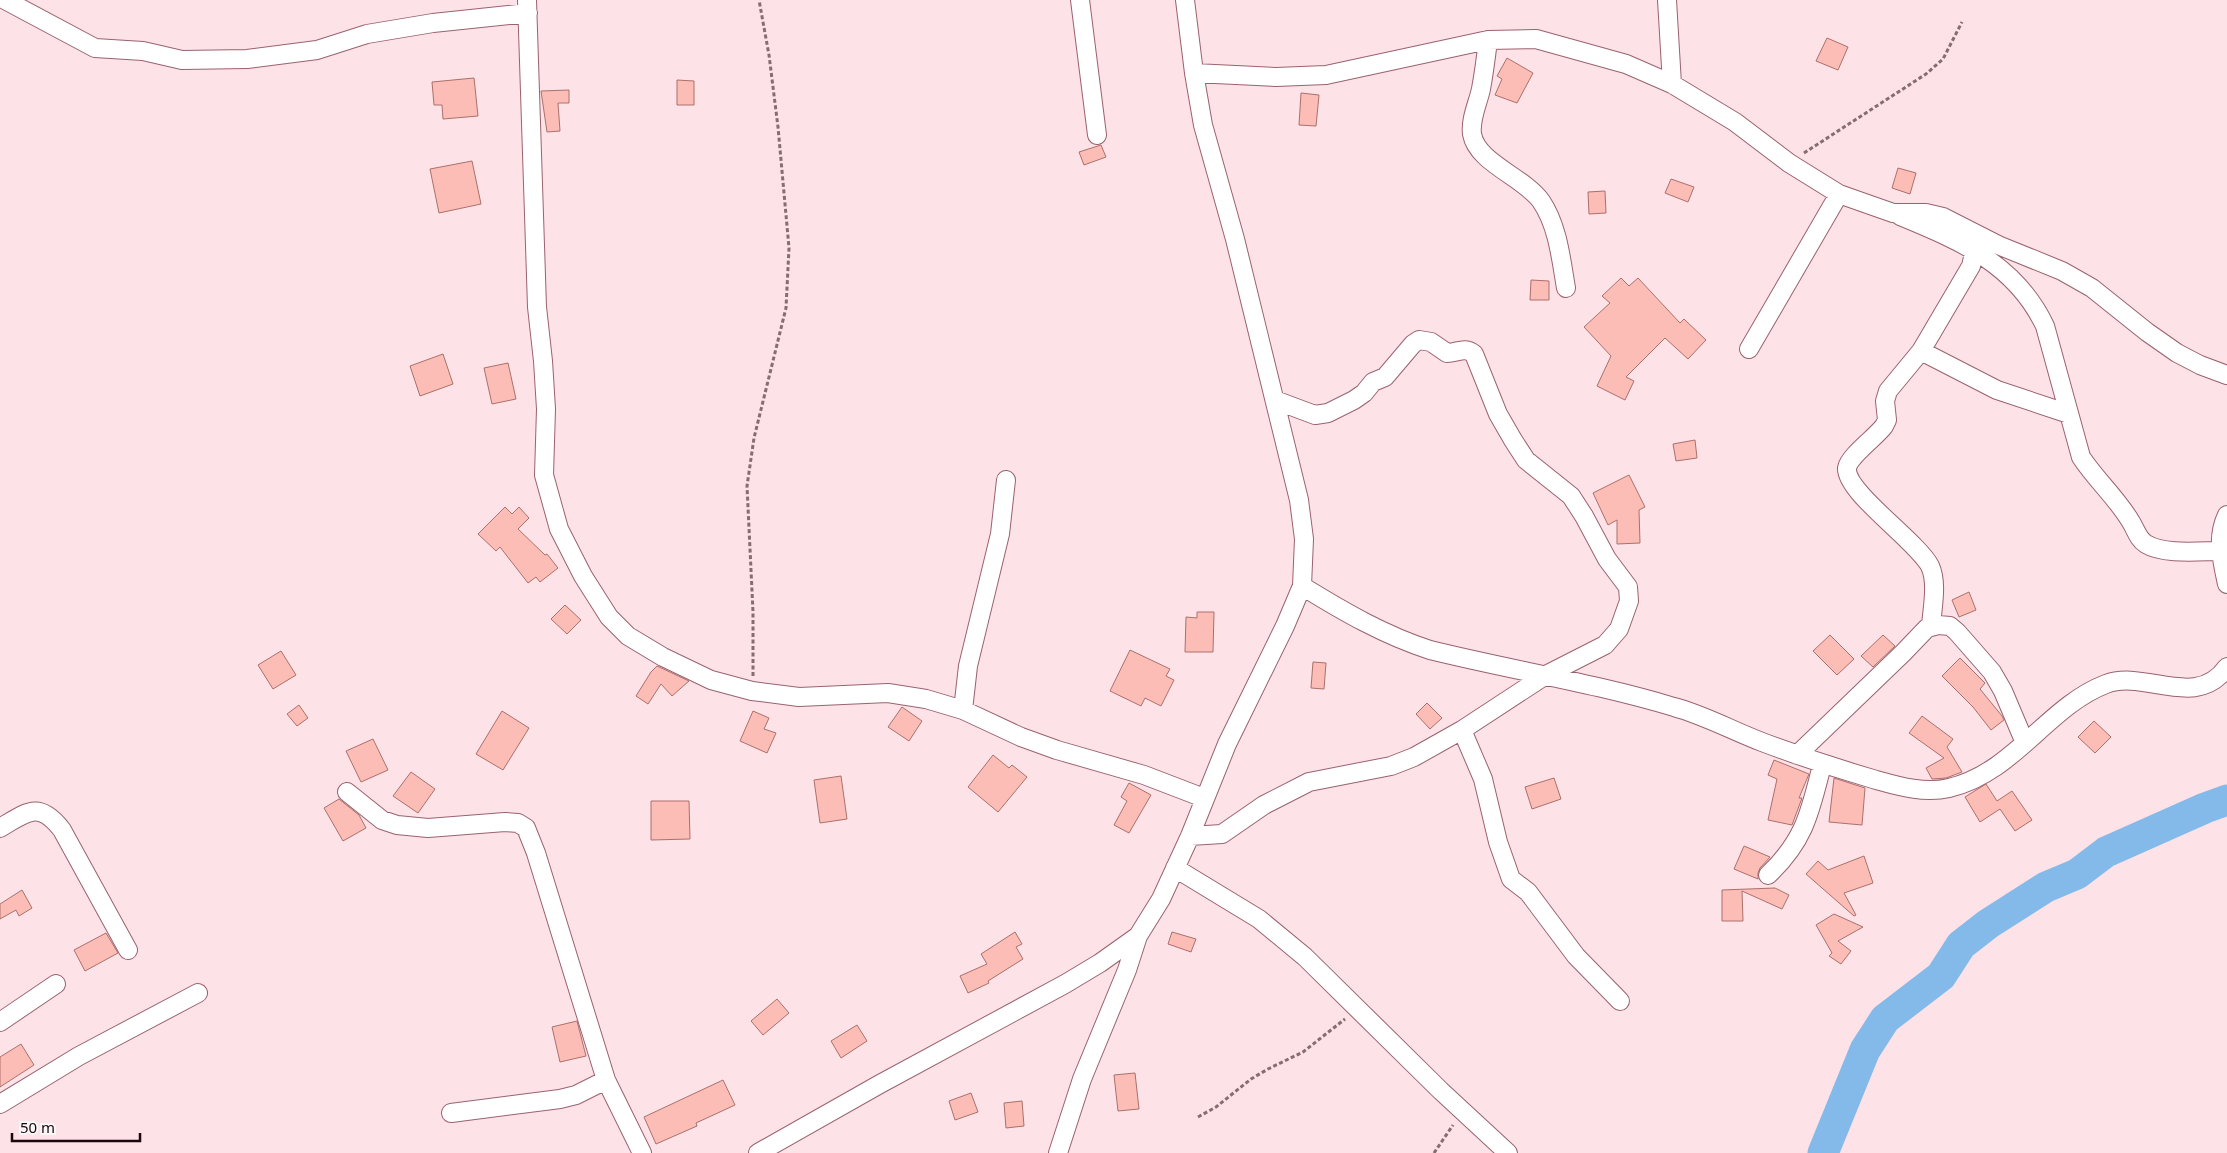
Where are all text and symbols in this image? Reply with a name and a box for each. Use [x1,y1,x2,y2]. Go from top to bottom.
scale bar [12,1110,140,1142]
text: 50 m [20,1117,55,1137]

